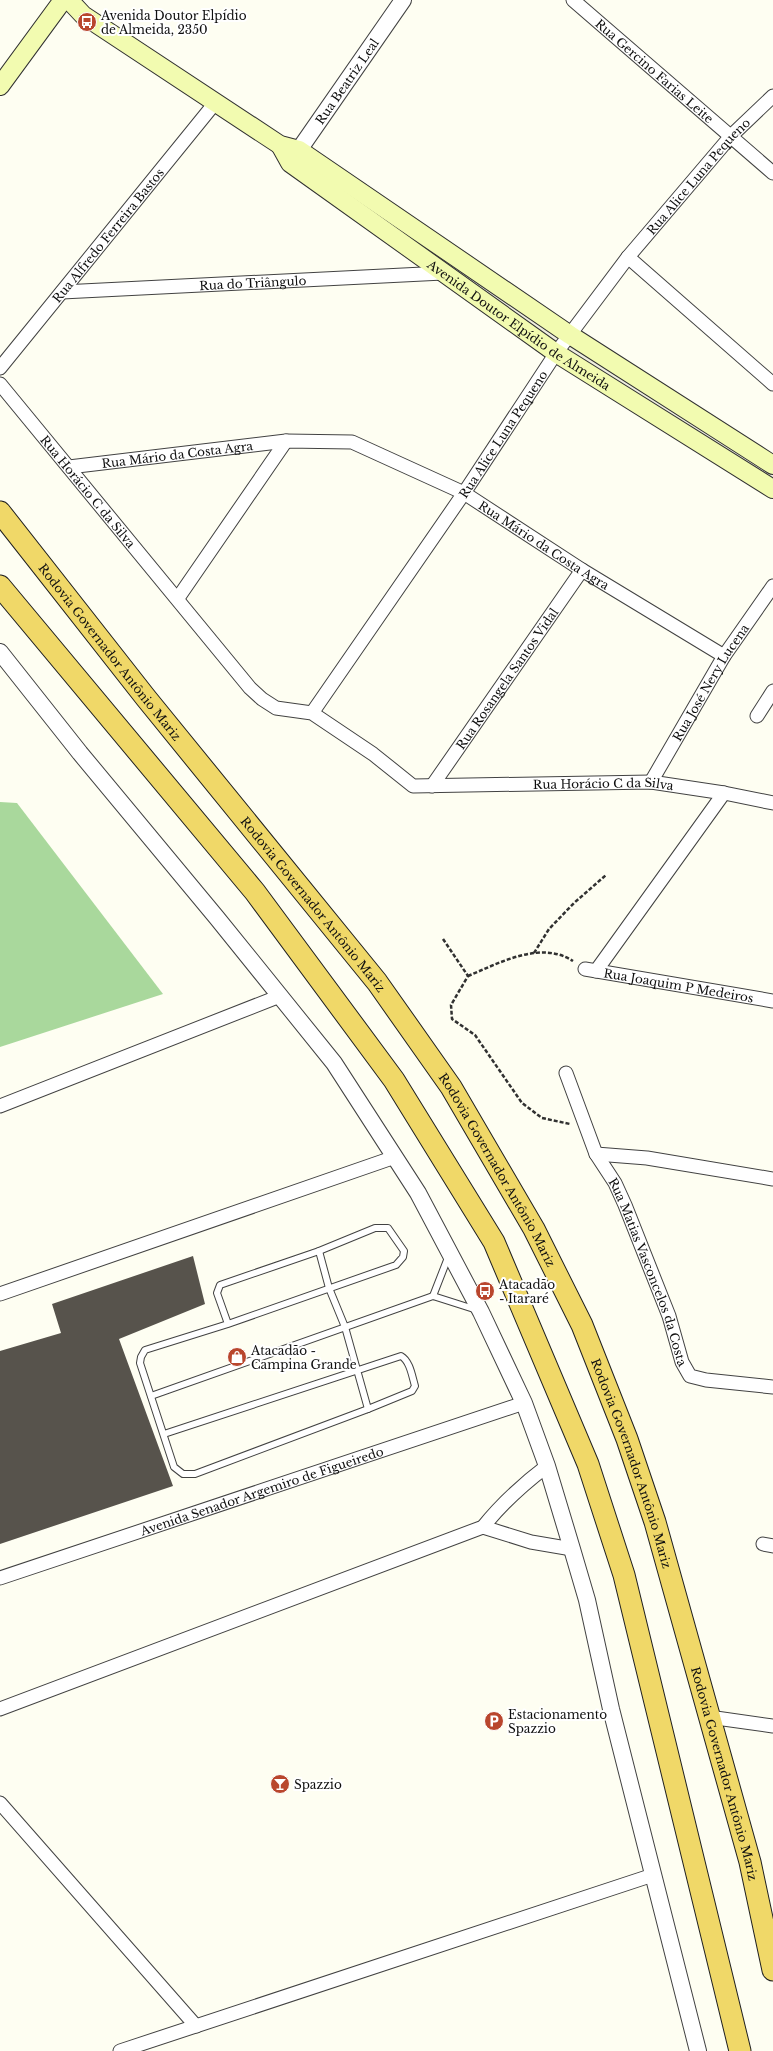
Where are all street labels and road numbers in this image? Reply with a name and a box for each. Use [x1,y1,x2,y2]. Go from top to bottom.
street label: Rua Gercino Farias Leite [593,15,717,126]
street label: Rua Beatriz Leal [312,35,382,127]
street label: Rua Alice Luna Pequeno [643,115,753,237]
street label: Rua Alfredo Ferreira Bastos [49,165,167,305]
street label: Avenida Doutor Elpídio de Almeida [424,256,614,393]
street label: Rua do Triângulo [199,272,307,293]
street label: Rua Alice Luna Pequeno [455,367,550,501]
street label: Rua Horácio C da Silva [38,432,139,551]
street label: Rua Mário da Costa Agra [101,437,254,471]
street label: Rua Mário da Costa Agra [476,497,612,592]
street label: Rodovia Governador Antônio Mariz [36,560,185,743]
street label: Rua Rosangela Santos Vidal [452,605,561,752]
street label: Rua José Nery Lucena [669,621,752,744]
street label: Rua Horácio C da Silva [533,774,675,793]
street label: Rodovia Governador Antônio Mariz [238,813,389,995]
street label: Rua Joaquim P Medeiros [603,965,755,1005]
street label: Rodovia Governador Antônio Mariz [436,1070,559,1269]
street label: Rua Matias Vasconcelos da Costa [606,1175,690,1369]
street label: Rodovia Governador Antônio Mariz [588,1356,675,1570]
street label: Avenida Senador Argemiro de Figueiredo [137,1443,385,1538]
street label: Rodovia Governador Antônio Mariz [688,1665,761,1882]

